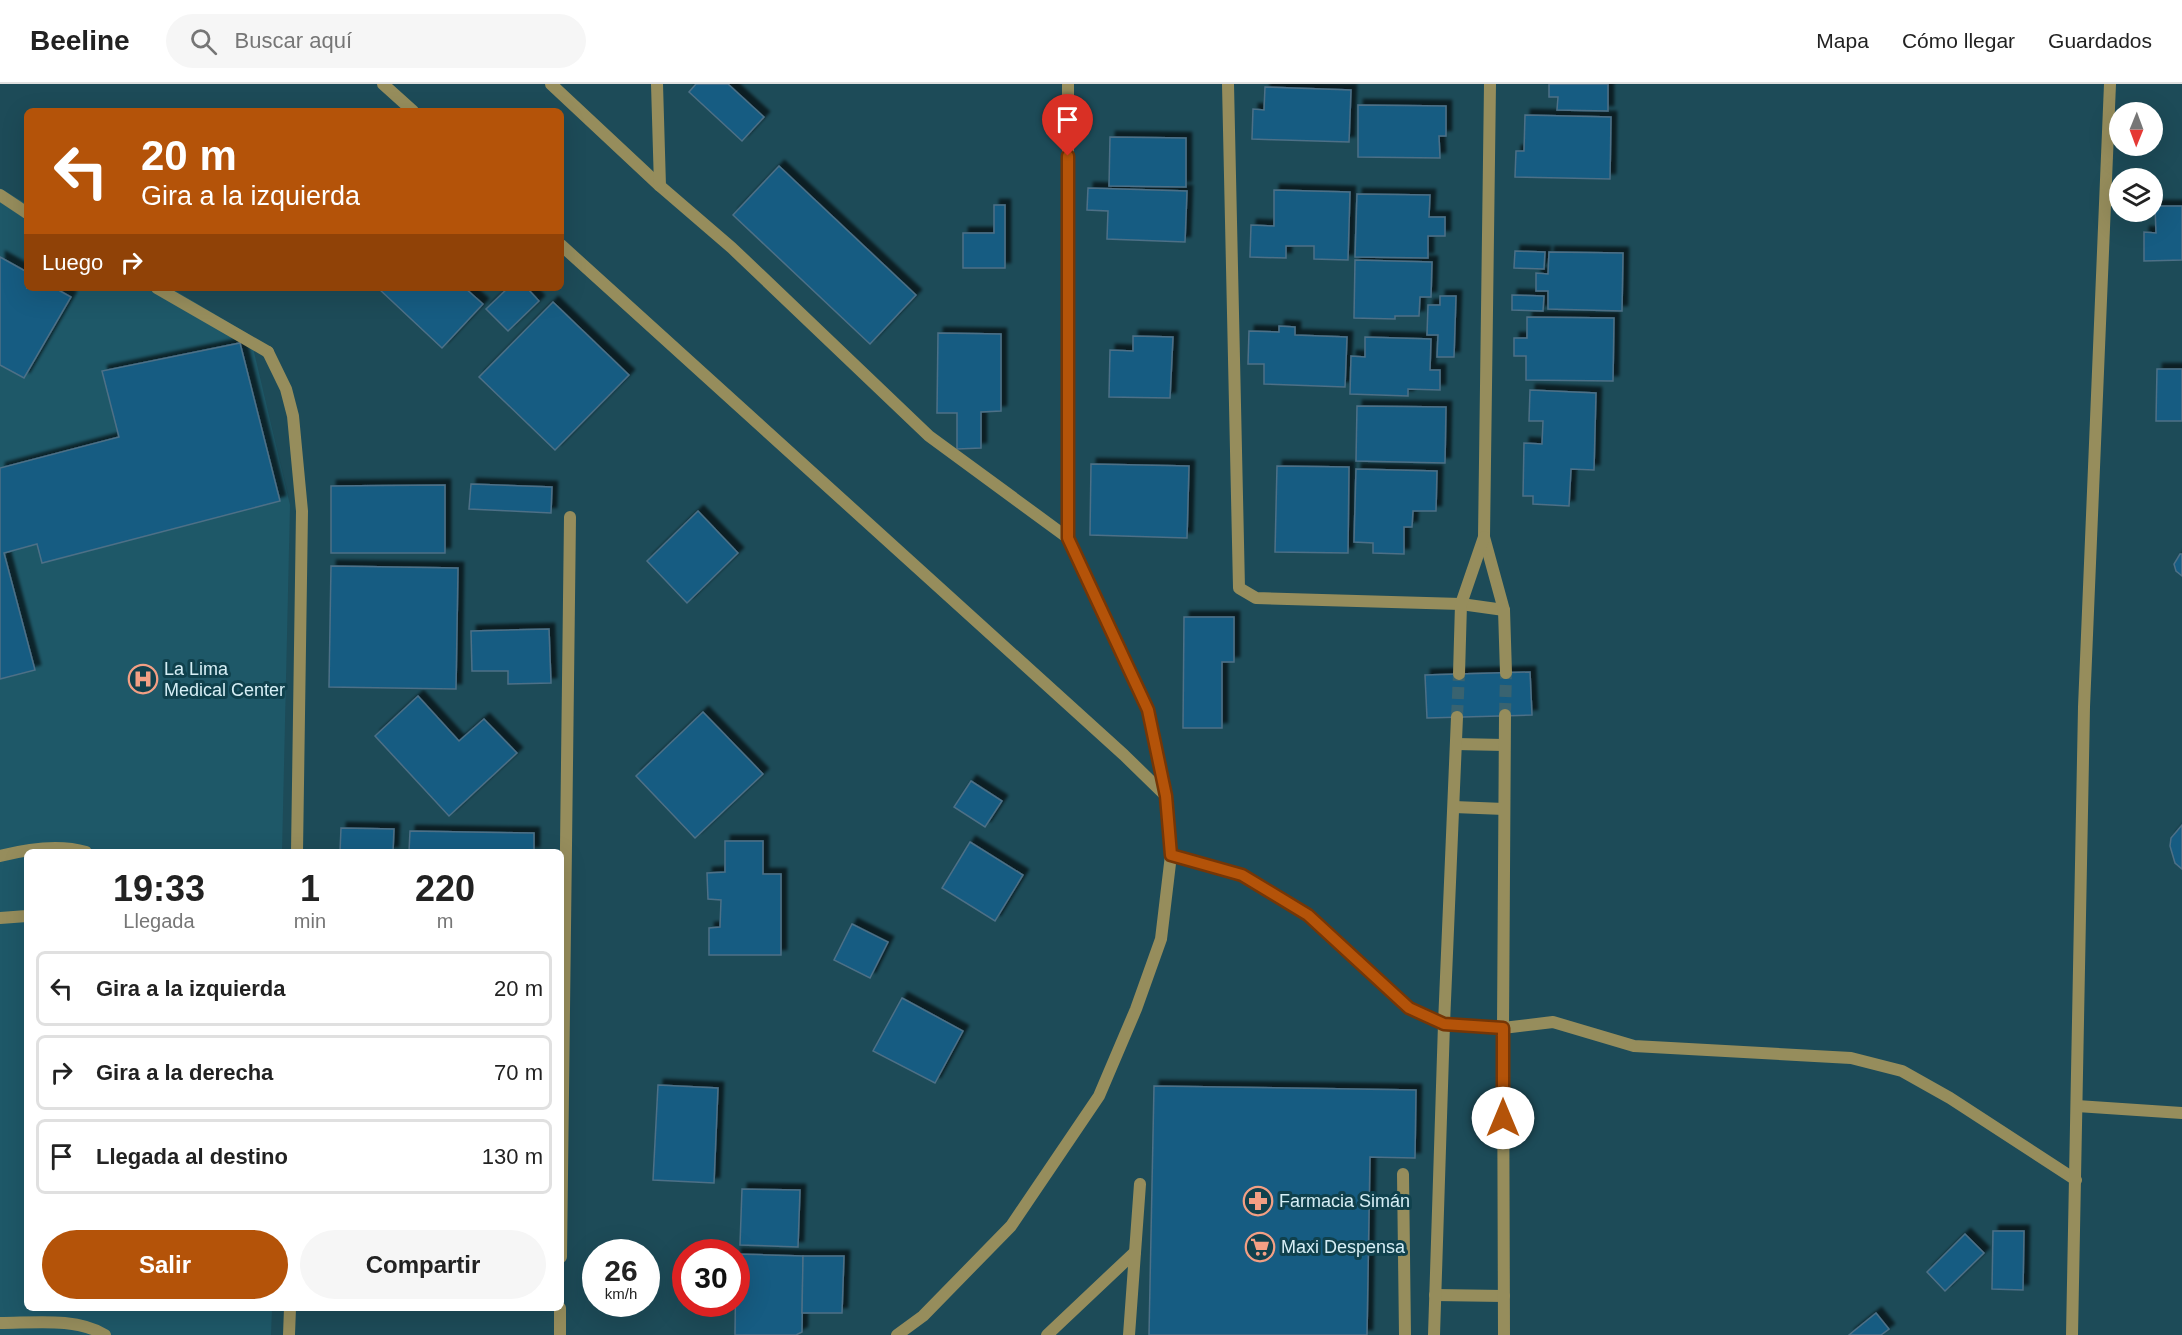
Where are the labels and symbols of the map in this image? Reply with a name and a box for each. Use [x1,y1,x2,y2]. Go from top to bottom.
pin [1042,94,1093,156]
north arrow [2109,102,2163,156]
place label: La Lima Medical Center [164,659,285,700]
hospital icon: La Lima Medical Center [127,663,159,695]
position arrow [1471,1086,1535,1150]
pharmacy icon: Farmacia Simán [1242,1185,1274,1217]
place label: Farmacia Simán [1279,1191,1410,1211]
supermarket icon: Maxi Despensa [1244,1231,1276,1263]
place label: Maxi Despensa [1281,1237,1406,1257]
speed limit sign: 30 [672,1239,750,1317]

